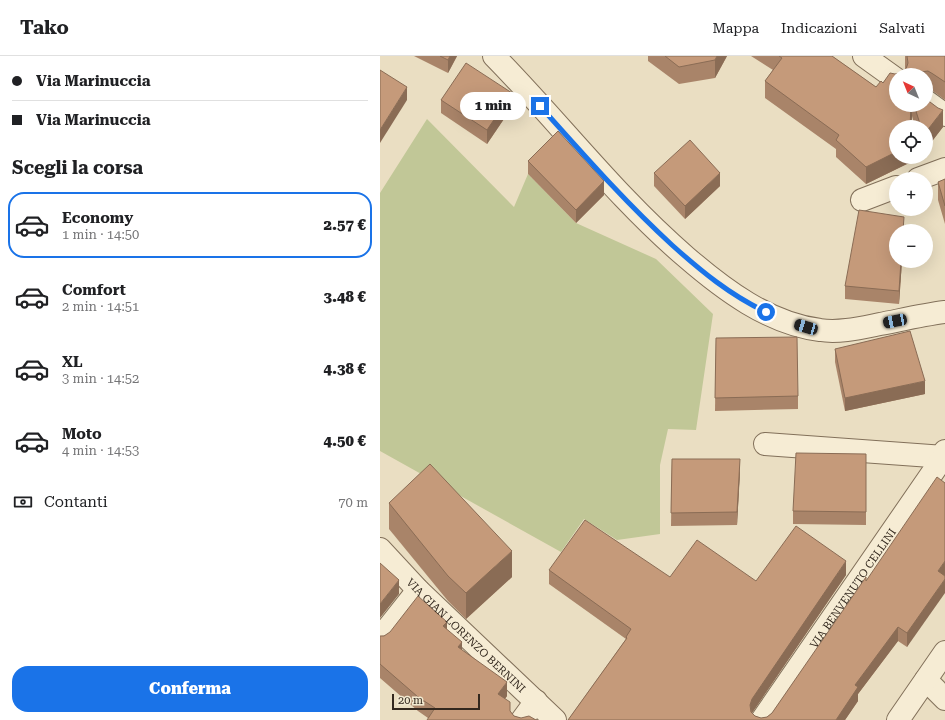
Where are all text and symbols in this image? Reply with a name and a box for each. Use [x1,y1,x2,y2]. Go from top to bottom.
text: Tako [20,16,69,39]
text: Mappa [712,20,759,36]
text: Indicazioni [781,20,857,36]
text: Salvati [879,20,925,36]
north arrow [889,68,933,112]
map controls [889,68,933,268]
text: Via Marinuccia [36,72,151,90]
callout: 1 min [460,92,526,120]
route end [531,97,549,115]
text: 1 min [475,98,511,113]
text: Via Marinuccia [36,111,151,129]
button: locate [889,120,933,164]
text: Scegli la corsa [12,157,143,178]
button: + [889,172,933,216]
icon: car [14,207,50,243]
text: Economy [62,209,133,227]
text: 2.57 € [324,216,366,234]
button: − [889,224,933,268]
text: 1 min · 14:50 [62,227,139,242]
icon: car [14,279,50,315]
text: Comfort [62,281,126,299]
text: 3.48 € [324,288,366,306]
text: 2 min · 14:51 [62,299,139,314]
route start [757,303,775,321]
car [882,313,908,329]
car [793,318,819,336]
icon: car [14,351,50,387]
text: XL [62,353,83,371]
text: 4.38 € [324,360,366,378]
text: 3 min · 14:52 [62,371,139,386]
icon: car [14,423,50,459]
text: Moto [62,425,102,443]
text: 4.50 € [324,432,366,450]
text: 4 min · 14:53 [62,443,139,458]
icon: cash [12,491,34,513]
text: Contanti [44,493,107,511]
text: 70 m [338,495,368,510]
street label: VIA BENVENUTO CELLINI [807,526,899,651]
street label: VIA GIAN LORENZO BERNINI [404,576,528,695]
button: Conferma [12,666,368,712]
scale bar [392,692,480,711]
text: 20 m [398,694,423,707]

